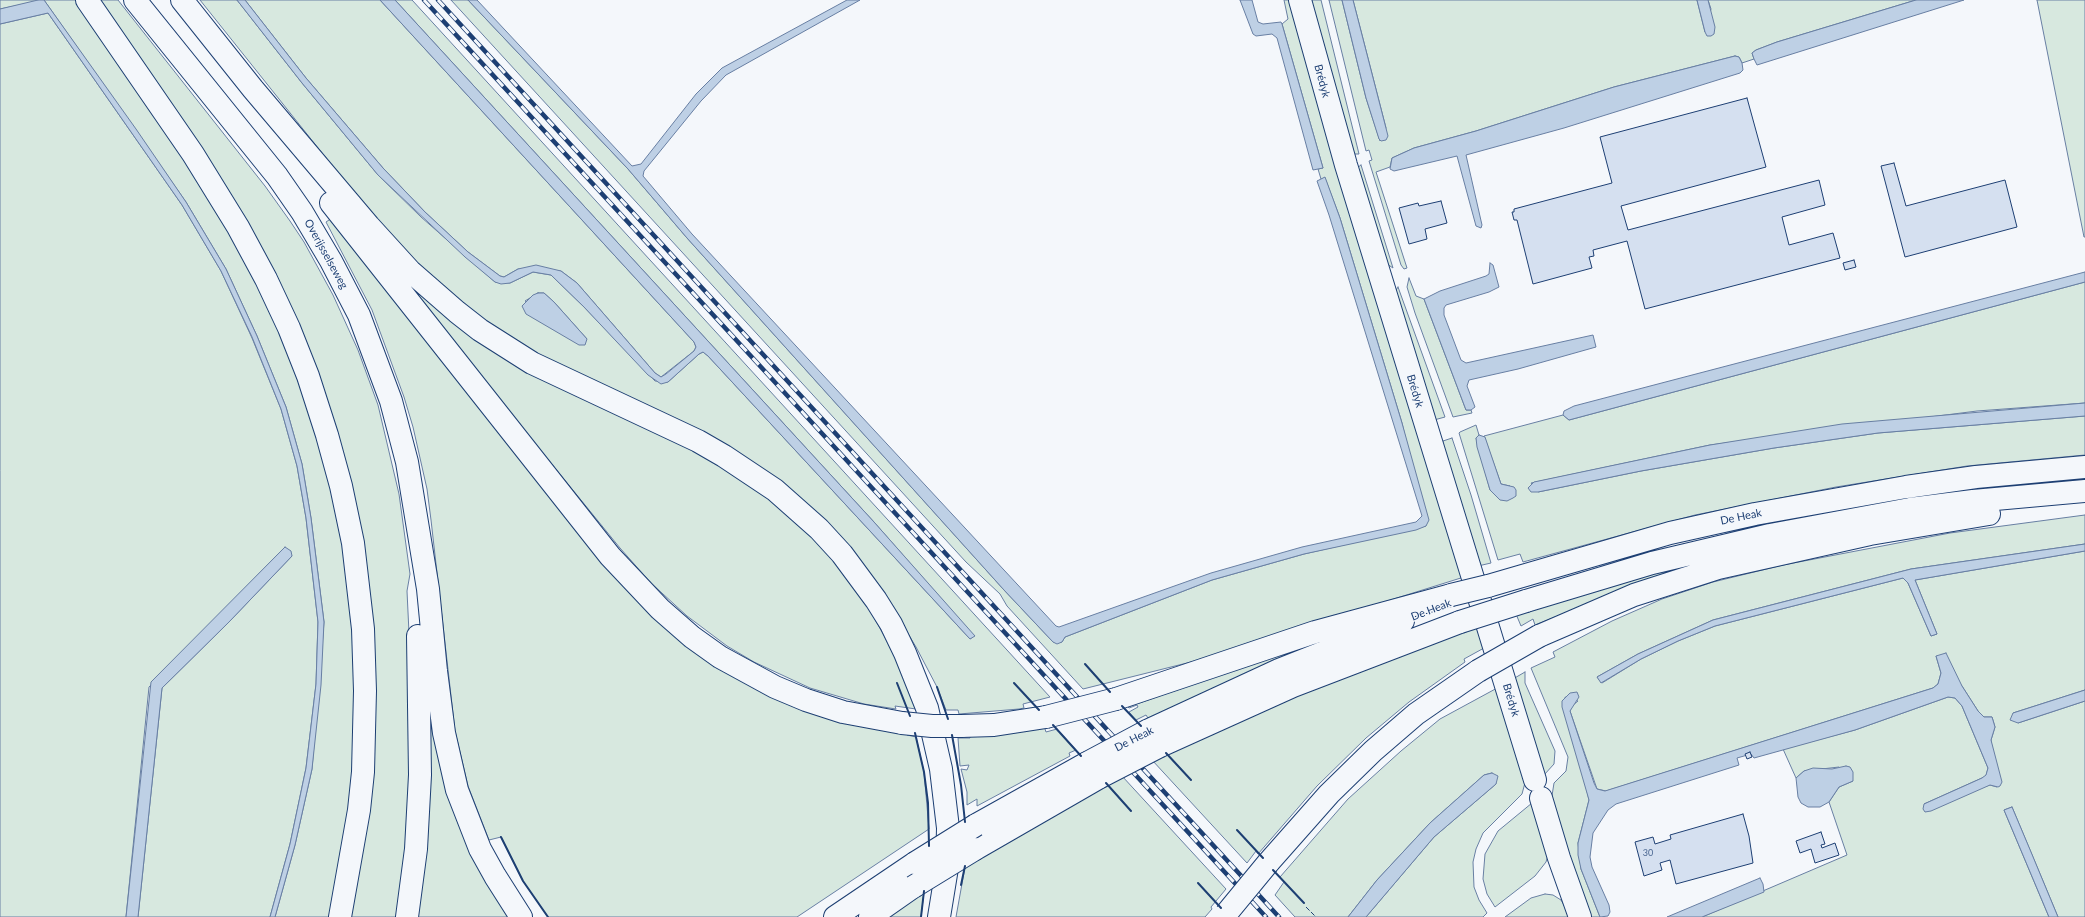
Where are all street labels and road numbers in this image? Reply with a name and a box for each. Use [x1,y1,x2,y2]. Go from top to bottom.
street label: Brédyk [1311,63,1333,99]
street label: Overijsselseweg [301,217,351,291]
street label: Brédyk [1404,373,1426,409]
street label: De Heak [1719,506,1763,528]
street label: De Heak [1409,596,1453,624]
street label: Brédyk [1500,682,1522,718]
street label: De Heak [1112,724,1156,754]

